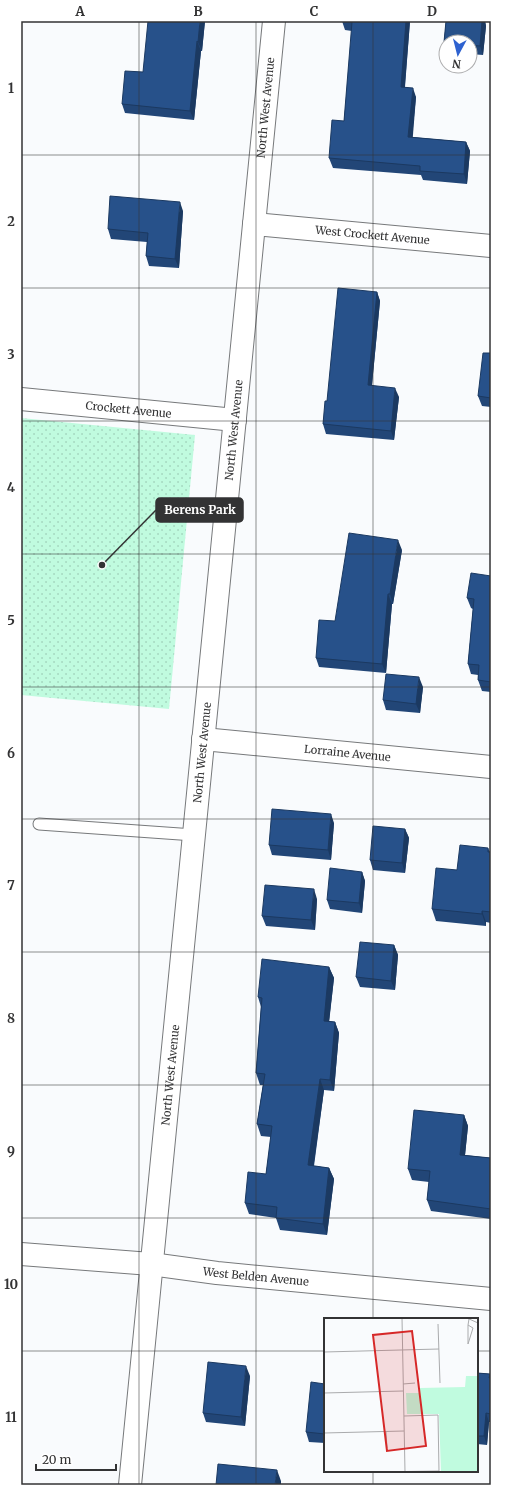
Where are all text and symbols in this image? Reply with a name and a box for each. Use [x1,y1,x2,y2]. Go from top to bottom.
text: A [74,3,85,20]
text: B [193,3,203,20]
text: C [310,3,319,20]
text: D [427,3,437,20]
north arrow [438,34,478,74]
street label: North West Avenue [254,56,277,159]
text: N [451,56,462,71]
text: 1 [8,80,14,97]
text: 2 [7,213,15,230]
street label: West Crockett Avenue [314,223,431,247]
text: 3 [7,346,15,363]
street label: North West Avenue [222,379,246,481]
street label: Crockett Avenue [85,398,172,421]
text: 4 [7,479,16,496]
callout: Berens Park [156,498,243,522]
text: Berens Park [164,502,236,517]
text: 5 [7,612,15,629]
street label: North West Avenue [190,701,214,804]
street label: Lorraine Avenue [303,742,392,764]
text: 6 [7,745,15,762]
text: 7 [7,877,15,894]
text: 8 [7,1010,15,1027]
street label: North West Avenue [158,1024,182,1126]
text: 9 [7,1143,15,1160]
street label: West Belden Avenue [201,1264,310,1289]
text: 10 [4,1276,18,1293]
inset map [324,1318,478,1472]
text: 11 [5,1409,17,1426]
scale bar [36,1446,116,1472]
text: 20 m [42,1452,71,1467]

